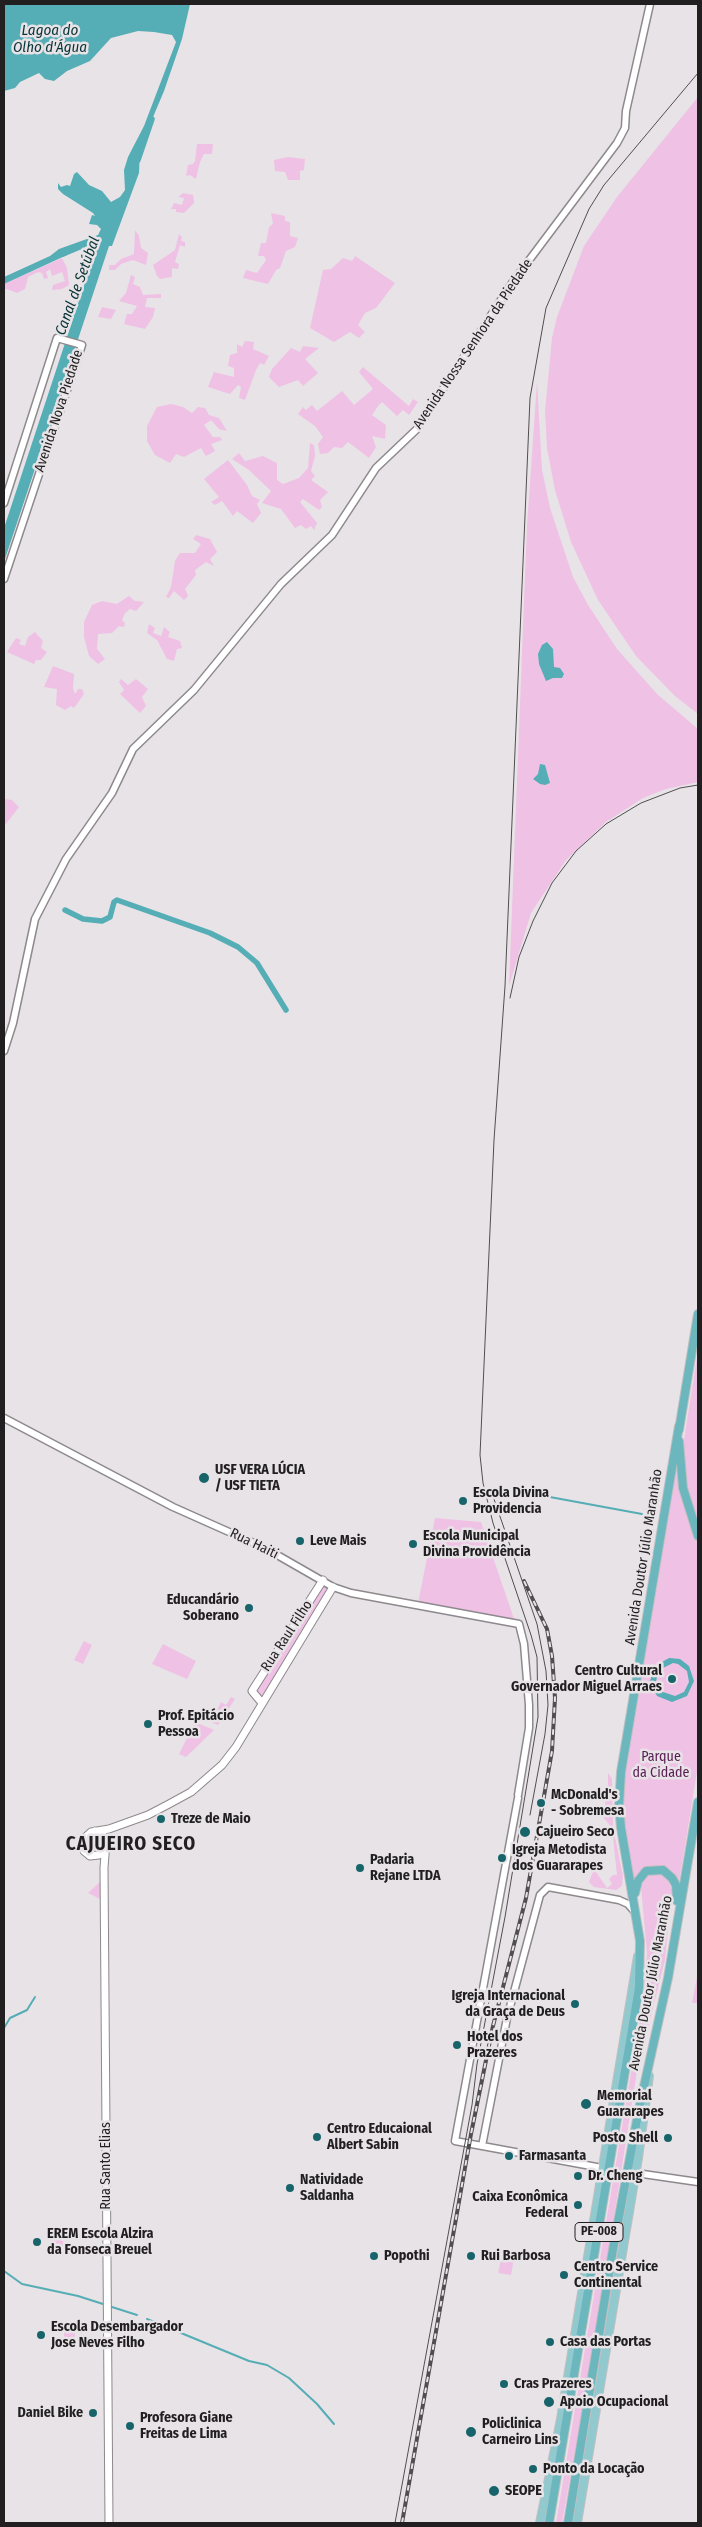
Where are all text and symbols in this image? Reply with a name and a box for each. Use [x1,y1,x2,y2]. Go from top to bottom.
water label: Lagoa do Olho d'Água [13,22,87,57]
water label: Canal de Setúbal [52,234,104,338]
street label: Avenida Nossa Senhora da Piedade [410,256,536,432]
street label: Avenida Nova Piedade [31,348,87,474]
place label: USF VERA LÚCIA / USF TIETA [215,1462,305,1494]
street label: Avenida Doutor Júlio Maranhão [622,1468,666,1646]
marker: USF VERA LÚCIA / USF TIETA [197,1471,211,1485]
place label: Escola Divina Providencia [473,1485,549,1518]
marker: Escola Divina Providencia [457,1495,469,1507]
street label: Rua Haiti [227,1525,281,1563]
place label: Escola Municipal Divina Providência [423,1528,531,1560]
place label: Leve Mais [310,1533,366,1549]
marker: Leve Mais [294,1535,306,1547]
marker: Escola Municipal Divina Providência [407,1538,419,1550]
place label: Educandário Soberano [167,1592,239,1624]
street label: Rua Raul Filho [258,1597,316,1675]
marker: Educandário Soberano [243,1602,255,1614]
place label: Centro Cultural Governador Miguel Arraes [511,1663,662,1695]
marker: Centro Cultural Governador Miguel Arraes [666,1673,678,1685]
place label: Prof. Epitácio Pessoa [158,1708,234,1740]
marker: Prof. Epitácio Pessoa [142,1718,154,1730]
park label: Parque da Cidade [632,1749,690,1781]
place label: McDonald's - Sobremesa [551,1787,624,1820]
marker: McDonald's - Sobremesa [535,1797,547,1809]
place label: Treze de Maio [171,1811,251,1827]
marker: Treze de Maio [155,1813,167,1825]
place label: Cajueiro Seco [536,1824,614,1840]
marker: Cajueiro Seco [518,1825,532,1839]
district label: CAJUEIRO SECO [64,1834,198,1856]
place label: Igreja Metodista dos Guararapes [512,1842,607,1874]
place label: Padaria Rejane LTDA [370,1852,441,1884]
marker: Igreja Metodista dos Guararapes [496,1852,508,1864]
marker: Padaria Rejane LTDA [354,1862,366,1874]
street label: Avenida Doutor Júlio Maranhão [626,1894,676,2072]
place label: Igreja Internacional da Graça de Deus [451,1988,565,2020]
marker: Igreja Internacional da Graça de Deus [569,1998,581,2010]
place label: Hotel dos Prazeres [467,2029,523,2062]
marker: Hotel dos Prazeres [451,2039,463,2051]
place label: Memorial Guararapes [597,2088,664,2120]
marker: Memorial Guararapes [579,2097,593,2111]
place label: Centro Educaional Albert Sabin [327,2121,432,2154]
street label: Rua Santo Elias [98,2122,114,2210]
place label: Posto Shell [593,2130,658,2146]
marker: Centro Educaional Albert Sabin [311,2131,323,2143]
marker: Posto Shell [662,2132,674,2144]
place label: Farmasanta [519,2148,586,2164]
marker: Farmasanta [503,2150,515,2162]
place label: Dr. Cheng [588,2168,642,2184]
marker: Dr. Cheng [572,2170,584,2182]
place label: Natividade Saldanha [300,2172,363,2204]
marker: Natividade Saldanha [284,2182,296,2194]
place label: Caixa Econômica Federal [472,2189,568,2222]
marker: Caixa Econômica Federal [572,2199,584,2211]
road number: PE-008 [575,2222,623,2242]
place label: EREM Escola Alzira da Fonseca Breuel [47,2226,153,2258]
marker: EREM Escola Alzira da Fonseca Breuel [31,2236,43,2248]
place label: Popothi [384,2248,430,2264]
place label: Rui Barbosa [481,2248,551,2264]
marker: Popothi [368,2250,380,2262]
marker: Rui Barbosa [465,2250,477,2262]
place label: Centro Service Continental [574,2259,658,2292]
marker: Centro Service Continental [558,2269,570,2281]
place label: Escola Desembargador Jose Neves Filho [51,2319,183,2352]
marker: Escola Desembargador Jose Neves Filho [35,2329,47,2341]
place label: Casa das Portas [560,2334,651,2350]
marker: Casa das Portas [544,2336,556,2348]
place label: Cras Prazeres [514,2376,592,2392]
marker: Cras Prazeres [498,2378,510,2390]
place label: Apoio Ocupacional [560,2394,668,2410]
marker: Apoio Ocupacional [542,2395,556,2409]
place label: Daniel Bike [18,2405,83,2421]
marker: Daniel Bike [87,2407,99,2419]
place label: Profesora Giane Freitas de Lima [140,2410,233,2442]
place label: Policlinica Carneiro Lins [482,2416,558,2448]
marker: Profesora Giane Freitas de Lima [124,2420,136,2432]
marker: Policlinica Carneiro Lins [464,2425,478,2439]
place label: Ponto da Locação [543,2461,645,2477]
marker: Ponto da Locação [527,2463,539,2475]
place label: SEOPE [505,2483,542,2499]
marker: SEOPE [487,2484,501,2498]

